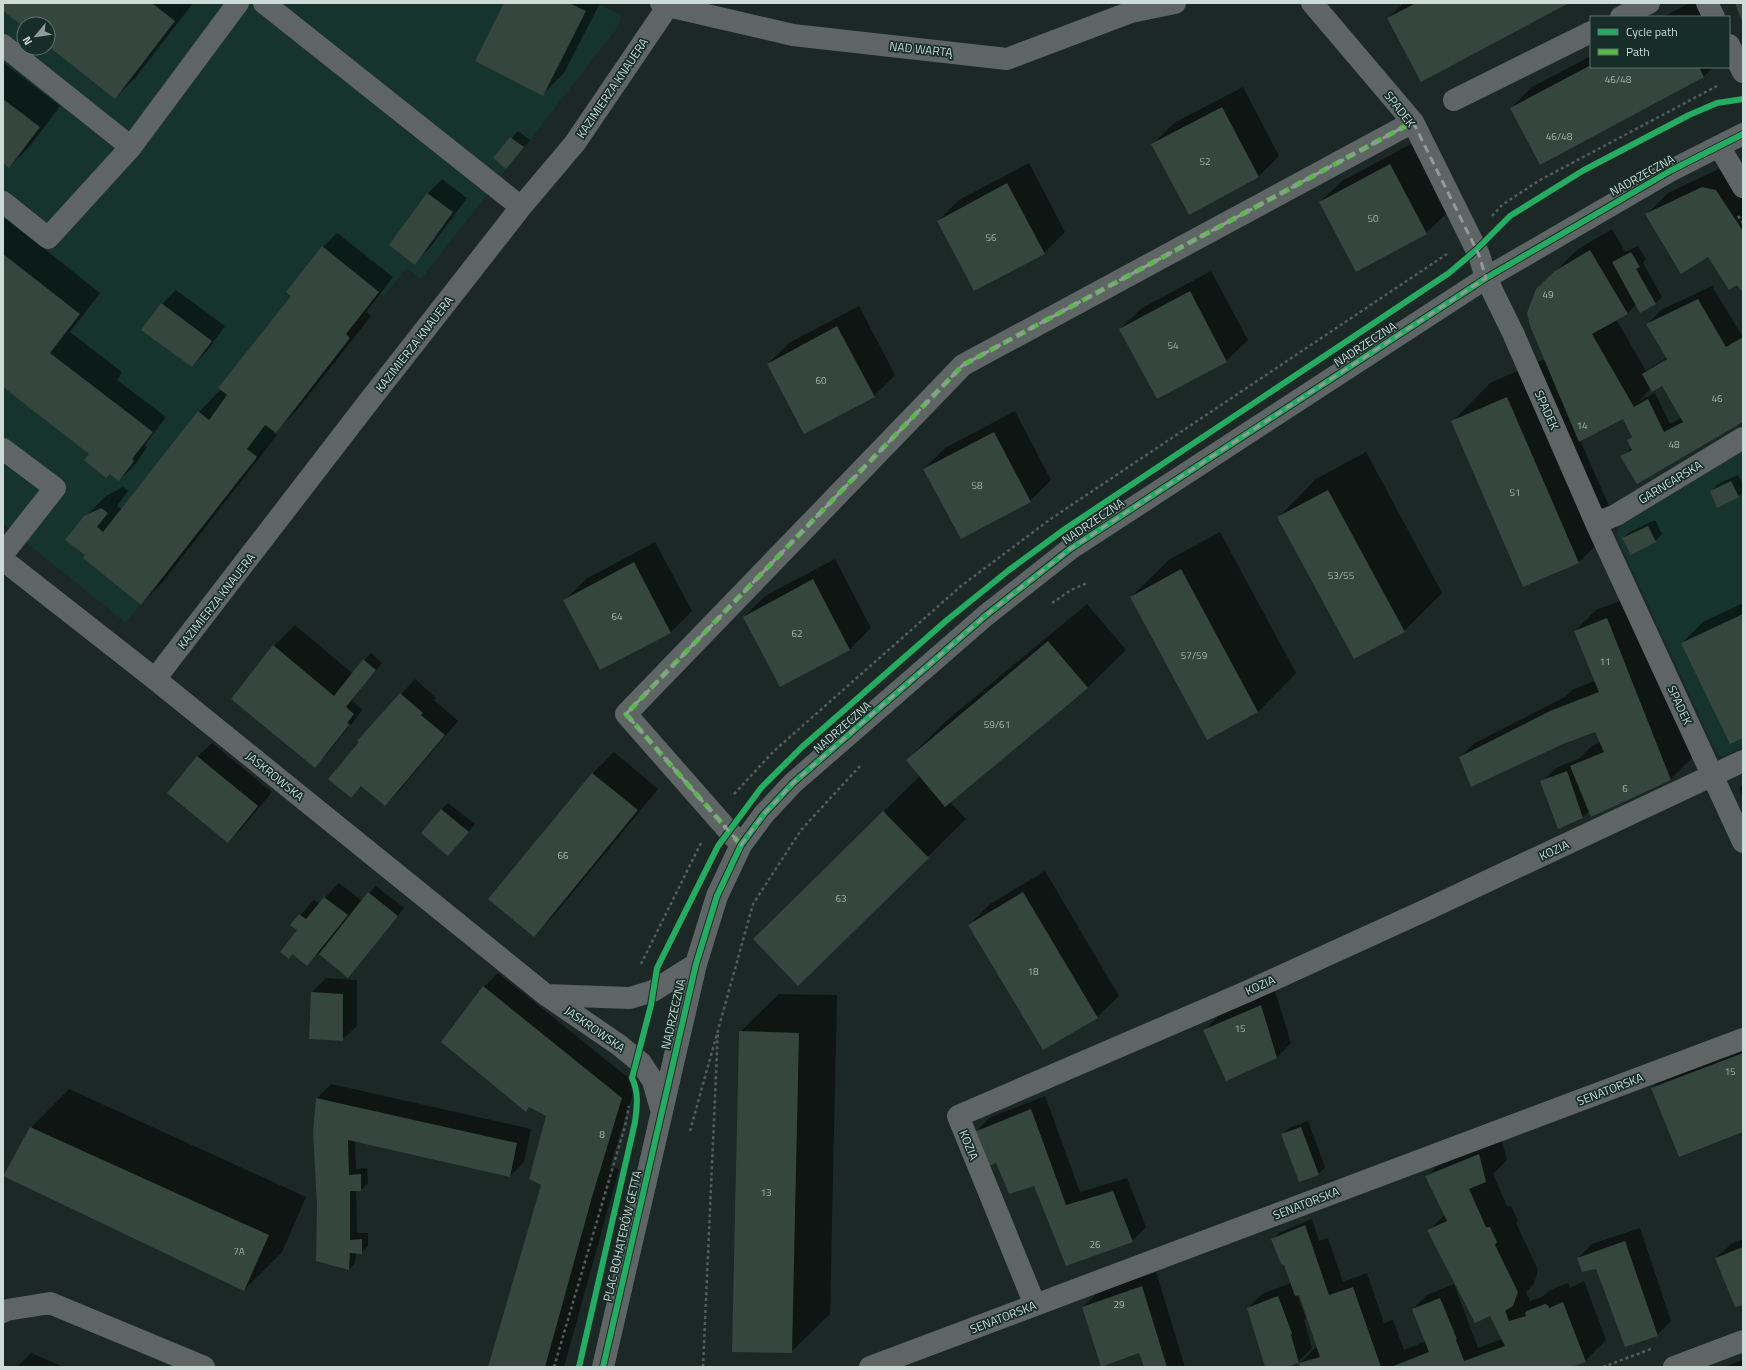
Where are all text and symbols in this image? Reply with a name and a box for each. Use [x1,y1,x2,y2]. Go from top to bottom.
north arrow [16,16,56,56]
legend [1590,16,1730,68]
text: Cycle path [1626,22,1678,41]
text: N [18,34,36,48]
street label: KAZIMIERZA KNAUERA [571,34,653,142]
street label: NAD WARTĄ [889,36,954,62]
text: Path [1626,42,1650,61]
house number: 46/48 [1605,72,1632,87]
street label: SPADEK [1380,87,1420,131]
house number: 46/48 [1546,129,1573,144]
street label: NADRZECZNA [1606,149,1678,201]
house number: 52 [1199,154,1211,169]
house number: 50 [1367,211,1379,226]
house number: 56 [985,230,997,245]
house number: 49 [1542,287,1554,302]
street label: KAZIMIERZA KNAUERA [370,292,458,396]
street label: NADRZECZNA [1330,317,1400,371]
house number: 54 [1167,338,1179,353]
house number: 60 [815,373,827,388]
street label: SPADEK [1530,387,1564,433]
house number: 46 [1711,391,1723,406]
house number: 14 [1576,418,1588,433]
house number: 48 [1668,437,1680,452]
street label: GARNCARSKA [1634,455,1706,509]
house number: 58 [971,478,983,493]
house number: 51 [1509,485,1521,500]
street label: NADRZECZNA [1058,493,1128,549]
street label: KAZIMIERZA KNAUERA [172,549,260,653]
house number: 53/55 [1328,568,1355,583]
house number: 64 [611,609,623,624]
house number: 62 [791,626,803,641]
house number: 57/59 [1181,648,1208,663]
house number: 11 [1599,654,1611,669]
street label: SPADEK [1663,682,1697,728]
street label: NADRZECZNA [809,696,875,758]
house number: 59/61 [984,717,1010,732]
street label: JASKROWSKA [242,747,308,805]
house number: 6 [1622,781,1628,796]
street label: KOZIA [1536,835,1572,865]
house number: 66 [557,848,569,863]
house number: 63 [835,891,847,906]
house number: 18 [1027,964,1039,979]
street label: KOZIA [1242,970,1278,1000]
street label: NADRZECZNA [656,977,690,1051]
street label: JASKROWSKA [561,1001,629,1057]
house number: 15 [1234,1021,1246,1036]
house number: 15 [1724,1064,1736,1079]
street label: SENATORSKA [1574,1068,1646,1110]
house number: 8 [599,1127,605,1142]
street label: KOZIA [954,1127,984,1163]
street label: PLAC BOHATERÓW GETTA [598,1169,646,1303]
street label: SENATORSKA [1270,1182,1342,1224]
house number: 13 [760,1185,772,1200]
house number: 26 [1089,1237,1101,1252]
house number: 7A [233,1244,245,1259]
street label: SENATORSKA [967,1296,1039,1338]
house number: 29 [1113,1297,1125,1312]

